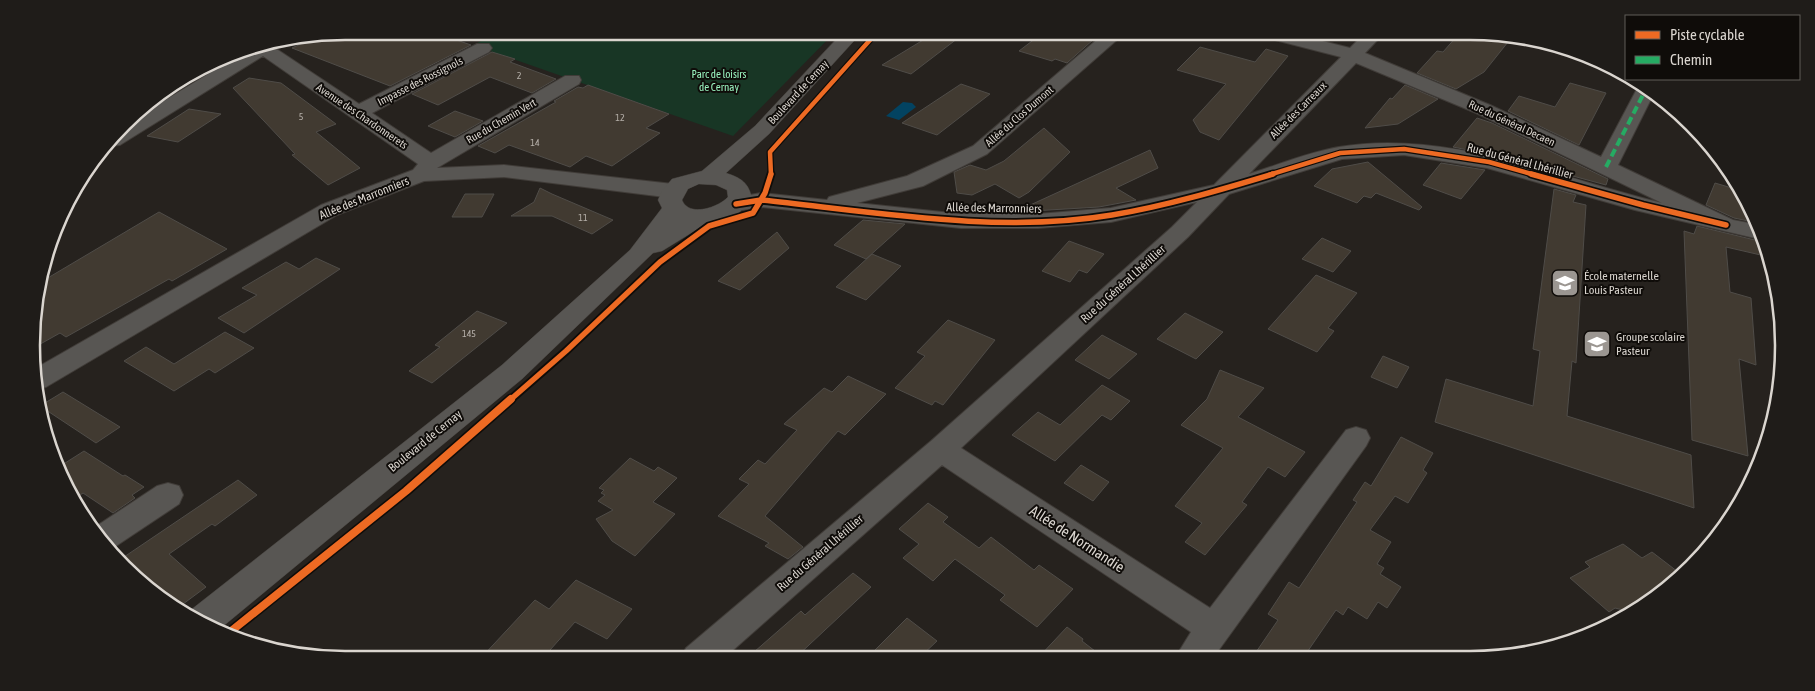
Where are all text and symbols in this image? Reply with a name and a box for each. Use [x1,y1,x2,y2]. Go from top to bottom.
legend [1625,15,1800,80]
text: Piste cyclable [1670,26,1745,43]
text: Chemin [1670,51,1712,68]
street label: Impasse des Rossignols [375,54,465,108]
street label: Boulevard de Cernay [765,57,831,126]
park label: Parc de loisirs de Cernay [692,68,747,93]
house number: 2 [517,70,522,81]
street label: Allée des Carreaux [1267,79,1329,141]
street label: Avenue des Chardonnerets [314,81,410,151]
street label: Allée du Clos Dumont [983,83,1055,149]
street label: Rue du Chemin Vert [464,96,538,146]
street label: Rue du Général Decaen [1467,98,1557,148]
house number: 5 [299,111,304,122]
house number: 12 [615,112,625,123]
house number: 14 [530,137,540,148]
street label: Rue du Général Lhérillier [1465,140,1575,182]
street label: Allée des Marronniers [317,174,411,222]
street label: Allée des Marronniers [946,200,1042,216]
house number: 11 [578,212,588,223]
street label: Rue du Général Lhérillier [1078,242,1169,326]
school or university icon: École maternelle Louis Pasteur [1550,268,1580,298]
place label: École maternelle Louis Pasteur [1584,269,1659,297]
house number: 145 [462,328,476,339]
school or university icon: Groupe scolaire Pasteur [1582,329,1612,359]
place label: Groupe scolaire Pasteur [1616,330,1685,358]
street label: Boulevard de Cernay [386,407,465,475]
street label: Allée de Normandie [1027,502,1128,576]
street label: Rue du Général Lhérillier [774,512,866,594]

